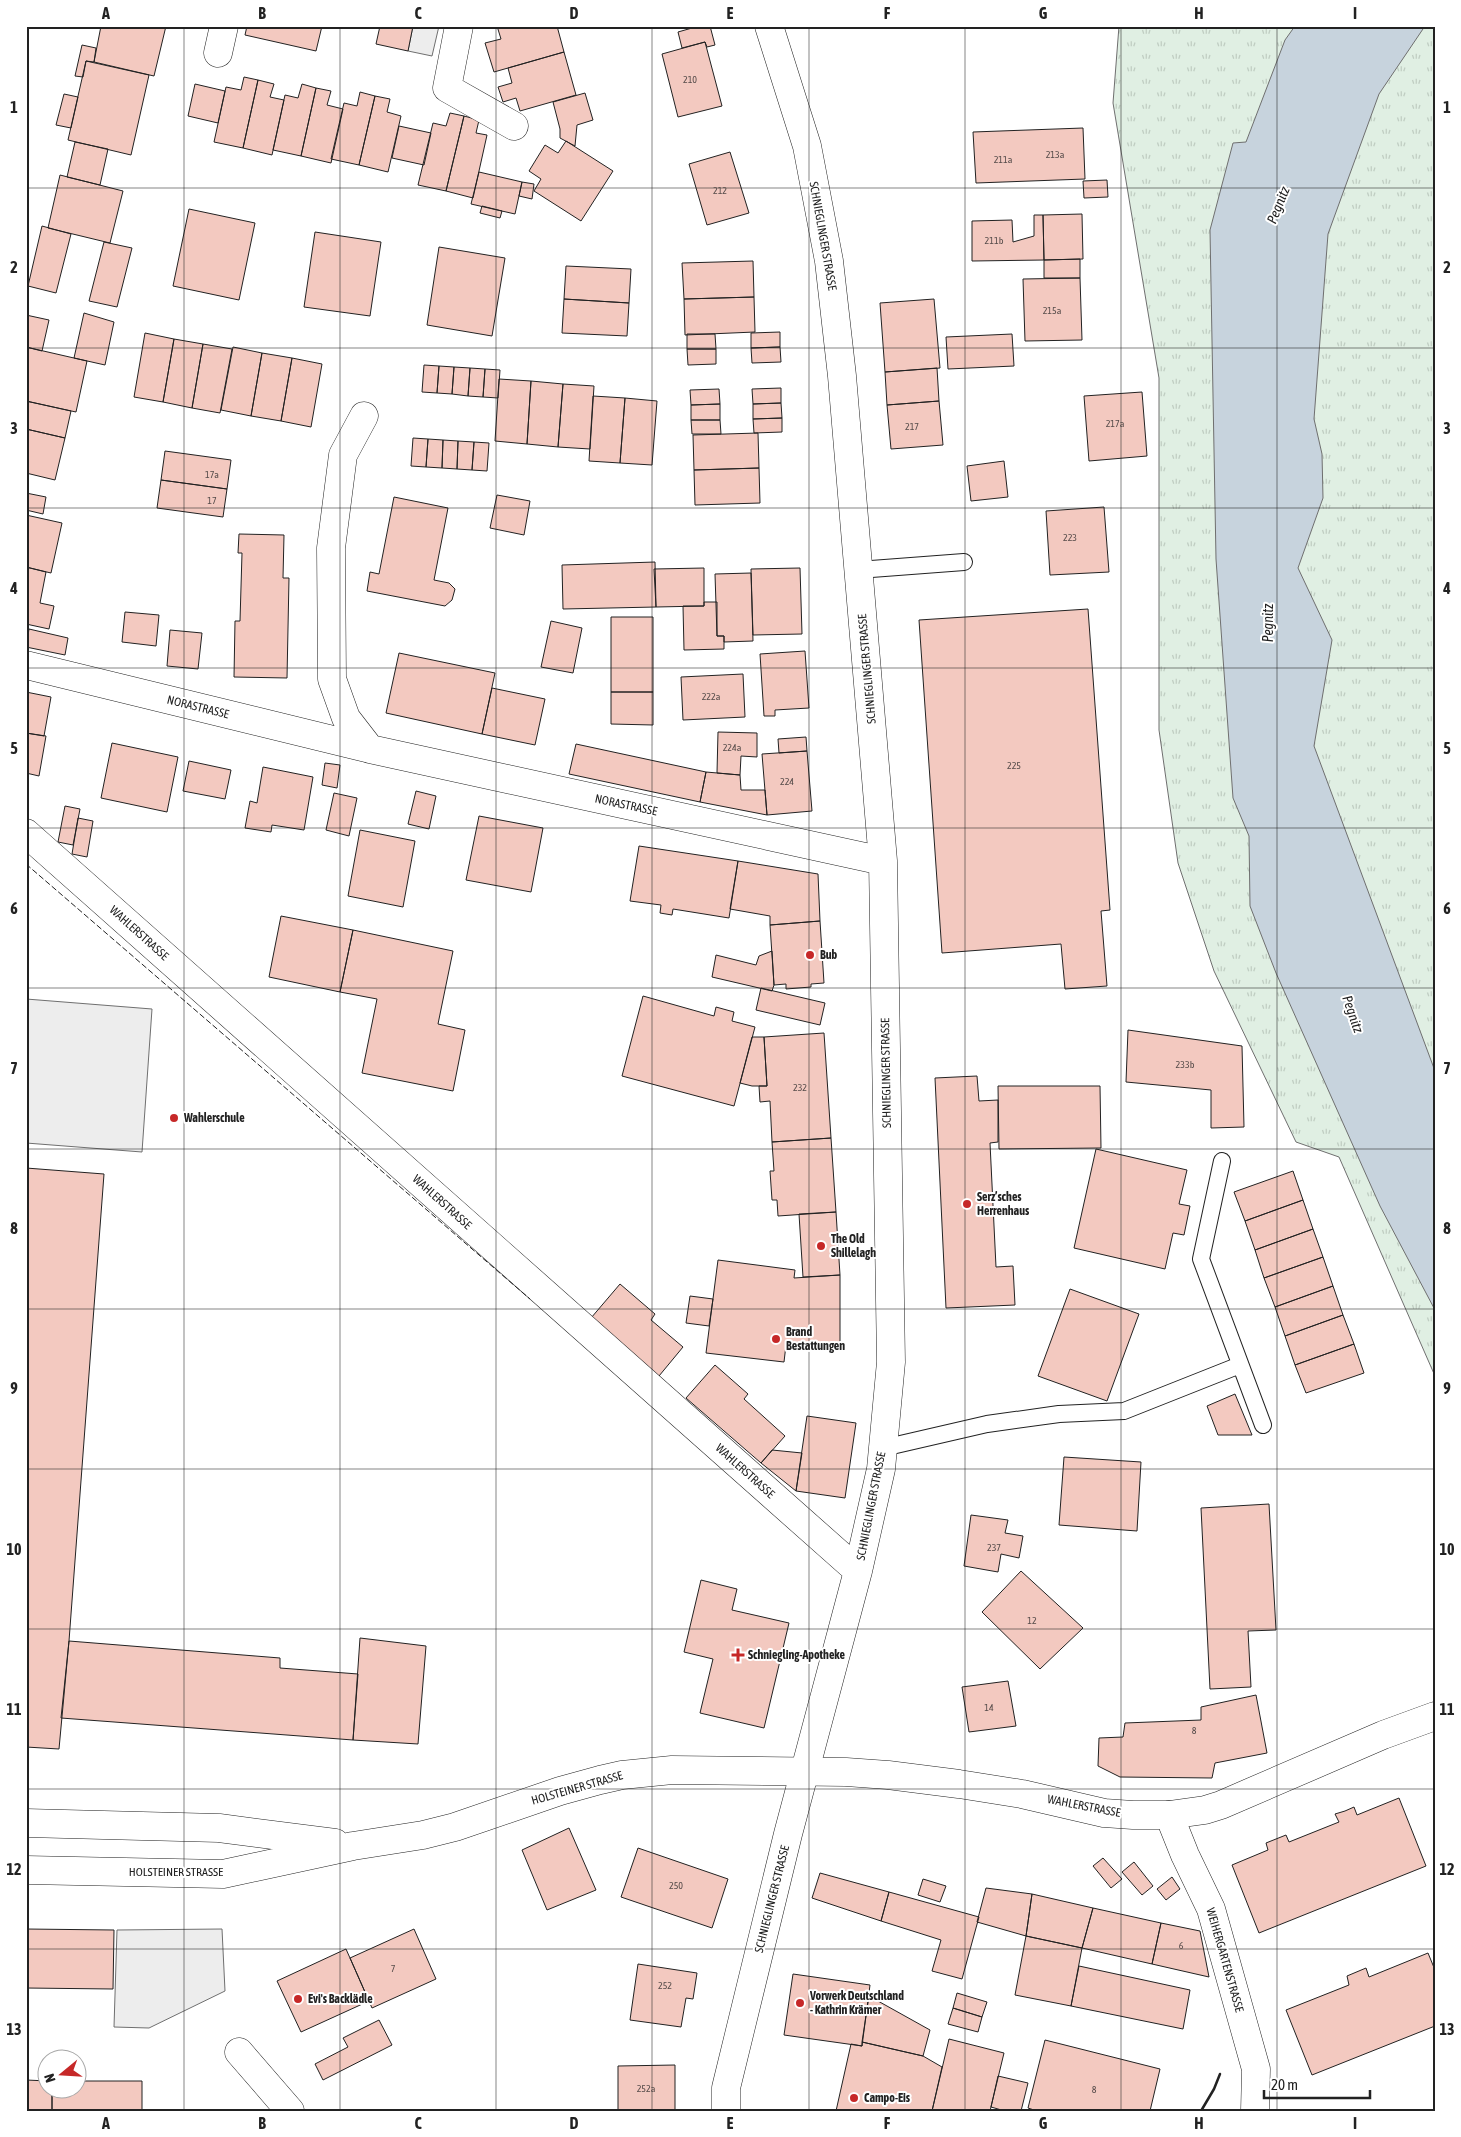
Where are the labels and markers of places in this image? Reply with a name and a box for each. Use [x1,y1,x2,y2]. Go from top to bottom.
place label: Bub [820,948,837,962]
marker: Bub [804,949,816,961]
place label: Wahlerschule [183,1111,245,1125]
marker: Wahlerschule [168,1112,180,1124]
place label: Serz’sches Herrenhaus [977,1190,1030,1218]
marker: Serz’sches Herrenhaus [961,1198,973,1210]
place label: The Old Shillelagh [831,1232,876,1260]
marker: The Old Shillelagh [815,1240,827,1252]
place label: Brand Bestattungen [786,1325,845,1353]
marker: Brand Bestattungen [770,1333,782,1345]
place label: Schniegling-Apotheke [748,1648,845,1662]
marker: Schniegling-Apotheke [732,1649,744,1661]
place label: Vorwerk Deutschland - Kathrin Krämer [809,1989,904,2017]
place label: Evi's Backlädle [308,1992,373,2006]
marker: Evi's Backlädle [292,1993,304,2005]
marker: Vorwerk Deutschland - Kathrin Krämer [794,1997,806,2009]
place label: Campo-Eis [864,2091,911,2105]
marker: Campo-Eis [848,2092,860,2104]

